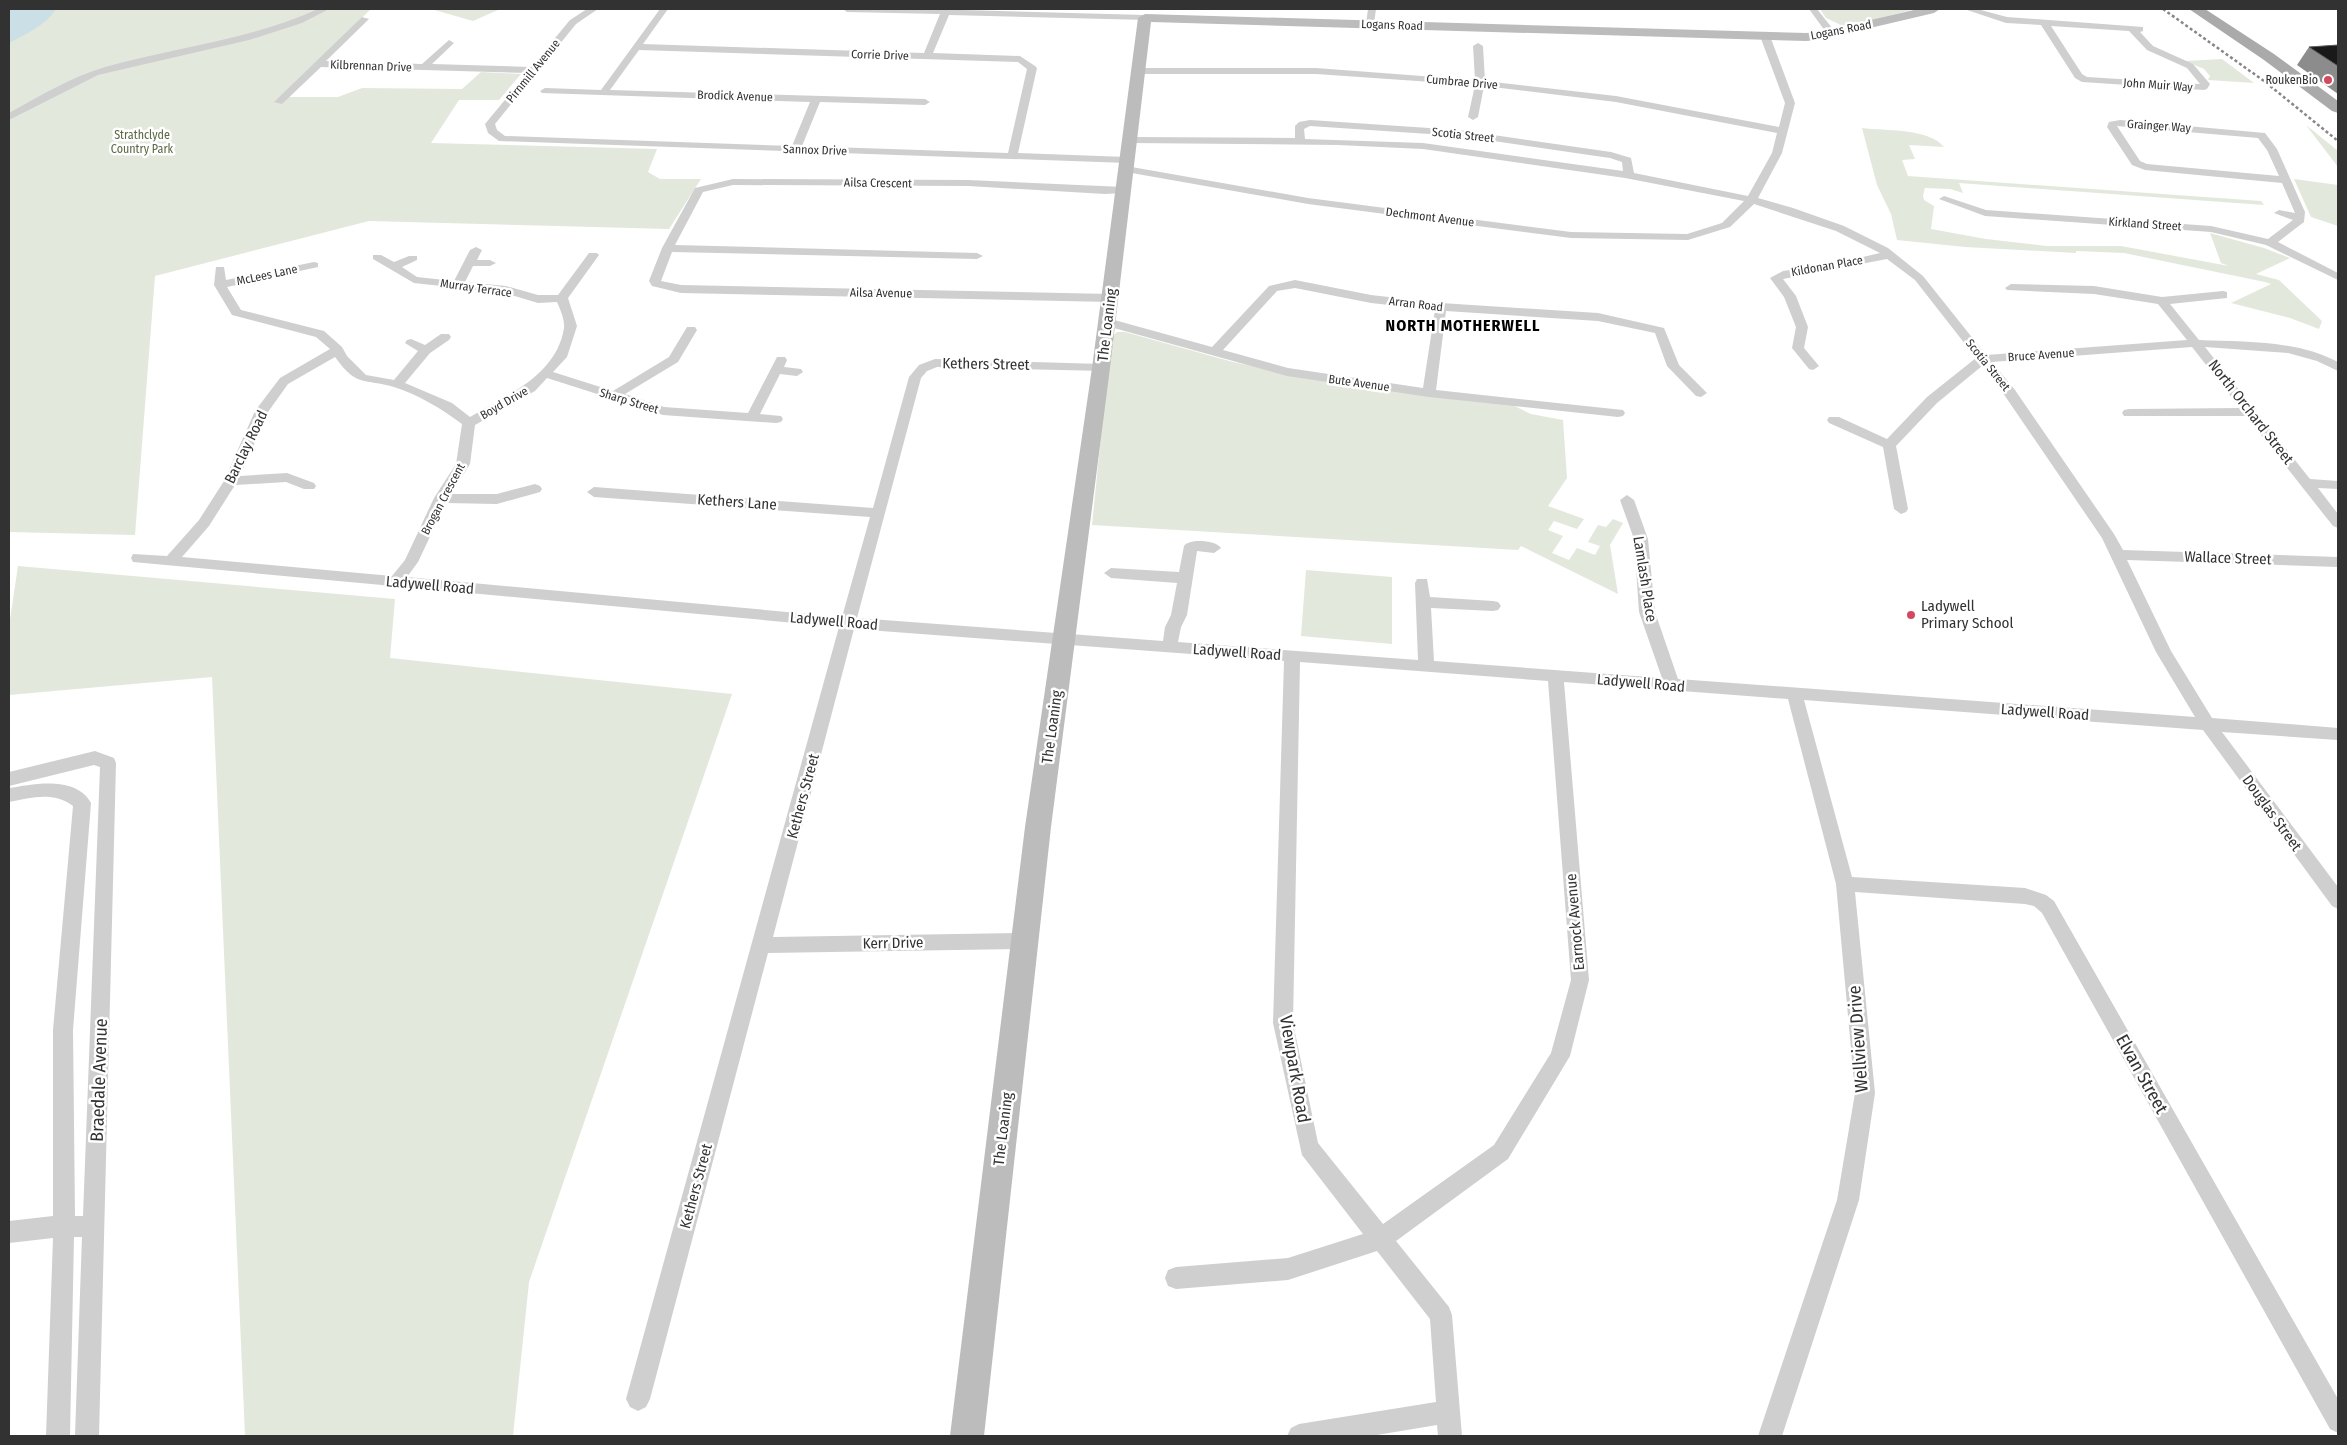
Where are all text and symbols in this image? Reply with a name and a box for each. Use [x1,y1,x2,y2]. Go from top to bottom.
street label: Logans Road [1361,17,1423,33]
street label: Logans Road [1809,17,1873,43]
street label: Pirnmill Avenue [503,37,563,105]
street label: Corrie Drive [851,47,909,63]
street label: Kilbrennan Drive [330,58,412,74]
street label: Cumbrae Drive [1426,72,1498,92]
place label: RoukenBio [2265,73,2318,87]
marker: RoukenBio [2322,74,2334,86]
street label: John Muir Way [2123,76,2194,94]
street label: Brodick Avenue [697,88,773,104]
street label: Grainger Way [2127,117,2192,135]
street label: Scotia Street [1431,125,1495,145]
park label: Strathclyde Country Park [111,128,174,156]
street label: Sannox Drive [783,142,847,158]
street label: Ailsa Crescent [844,175,912,191]
street label: Dechmont Avenue [1385,205,1475,229]
street label: Kirkland Street [2108,214,2182,234]
street label: Kildonan Place [1790,253,1864,279]
street label: McLees Lane [235,262,299,288]
street label: Murray Terrace [439,276,513,300]
street label: Ailsa Avenue [850,285,912,301]
street label: The Loaning [1094,287,1120,363]
street label: Arran Road [1388,294,1444,314]
district label: NORTH MOTHERWELL [1386,316,1540,335]
street label: Scotia Street [1963,336,2013,394]
street label: Bruce Avenue [2007,346,2075,364]
street label: Kethers Street [942,354,1030,374]
street label: North Orchard Street [2205,356,2297,468]
street label: Bute Avenue [1328,372,1390,394]
street label: Boyd Drive [478,384,530,422]
street label: Sharp Street [598,385,660,417]
street label: Barclay Road [221,407,271,487]
street label: Brogan Crescent [418,461,468,537]
street label: Kethers Lane [697,490,777,514]
street label: Lamlash Place [1629,535,1661,623]
street label: Wallace Street [2184,547,2272,569]
street label: Ladywell Road [385,572,475,598]
place label: Ladywell Primary School [1921,597,2013,632]
street label: Ladywell Road [789,608,879,634]
marker: Ladywell Primary School [1905,609,1917,621]
street label: Ladywell Road [1192,640,1282,664]
street label: Ladywell Road [1596,670,1686,696]
street label: The Loaning [1038,689,1066,765]
street label: Ladywell Road [2000,700,2090,724]
street label: Kethers Street [783,751,823,840]
street label: Douglas Street [2238,772,2306,855]
street label: Earnock Avenue [1562,873,1588,971]
street label: Kerr Drive [862,933,924,953]
street label: Wellview Drive [1843,985,1873,1093]
street label: Viewpark Road [1275,1014,1315,1124]
street label: Braedale Avenue [86,1018,112,1142]
street label: Elvan Street [2111,1030,2173,1118]
street label: The Loaning [990,1091,1016,1167]
street label: Kethers Street [676,1141,716,1230]

